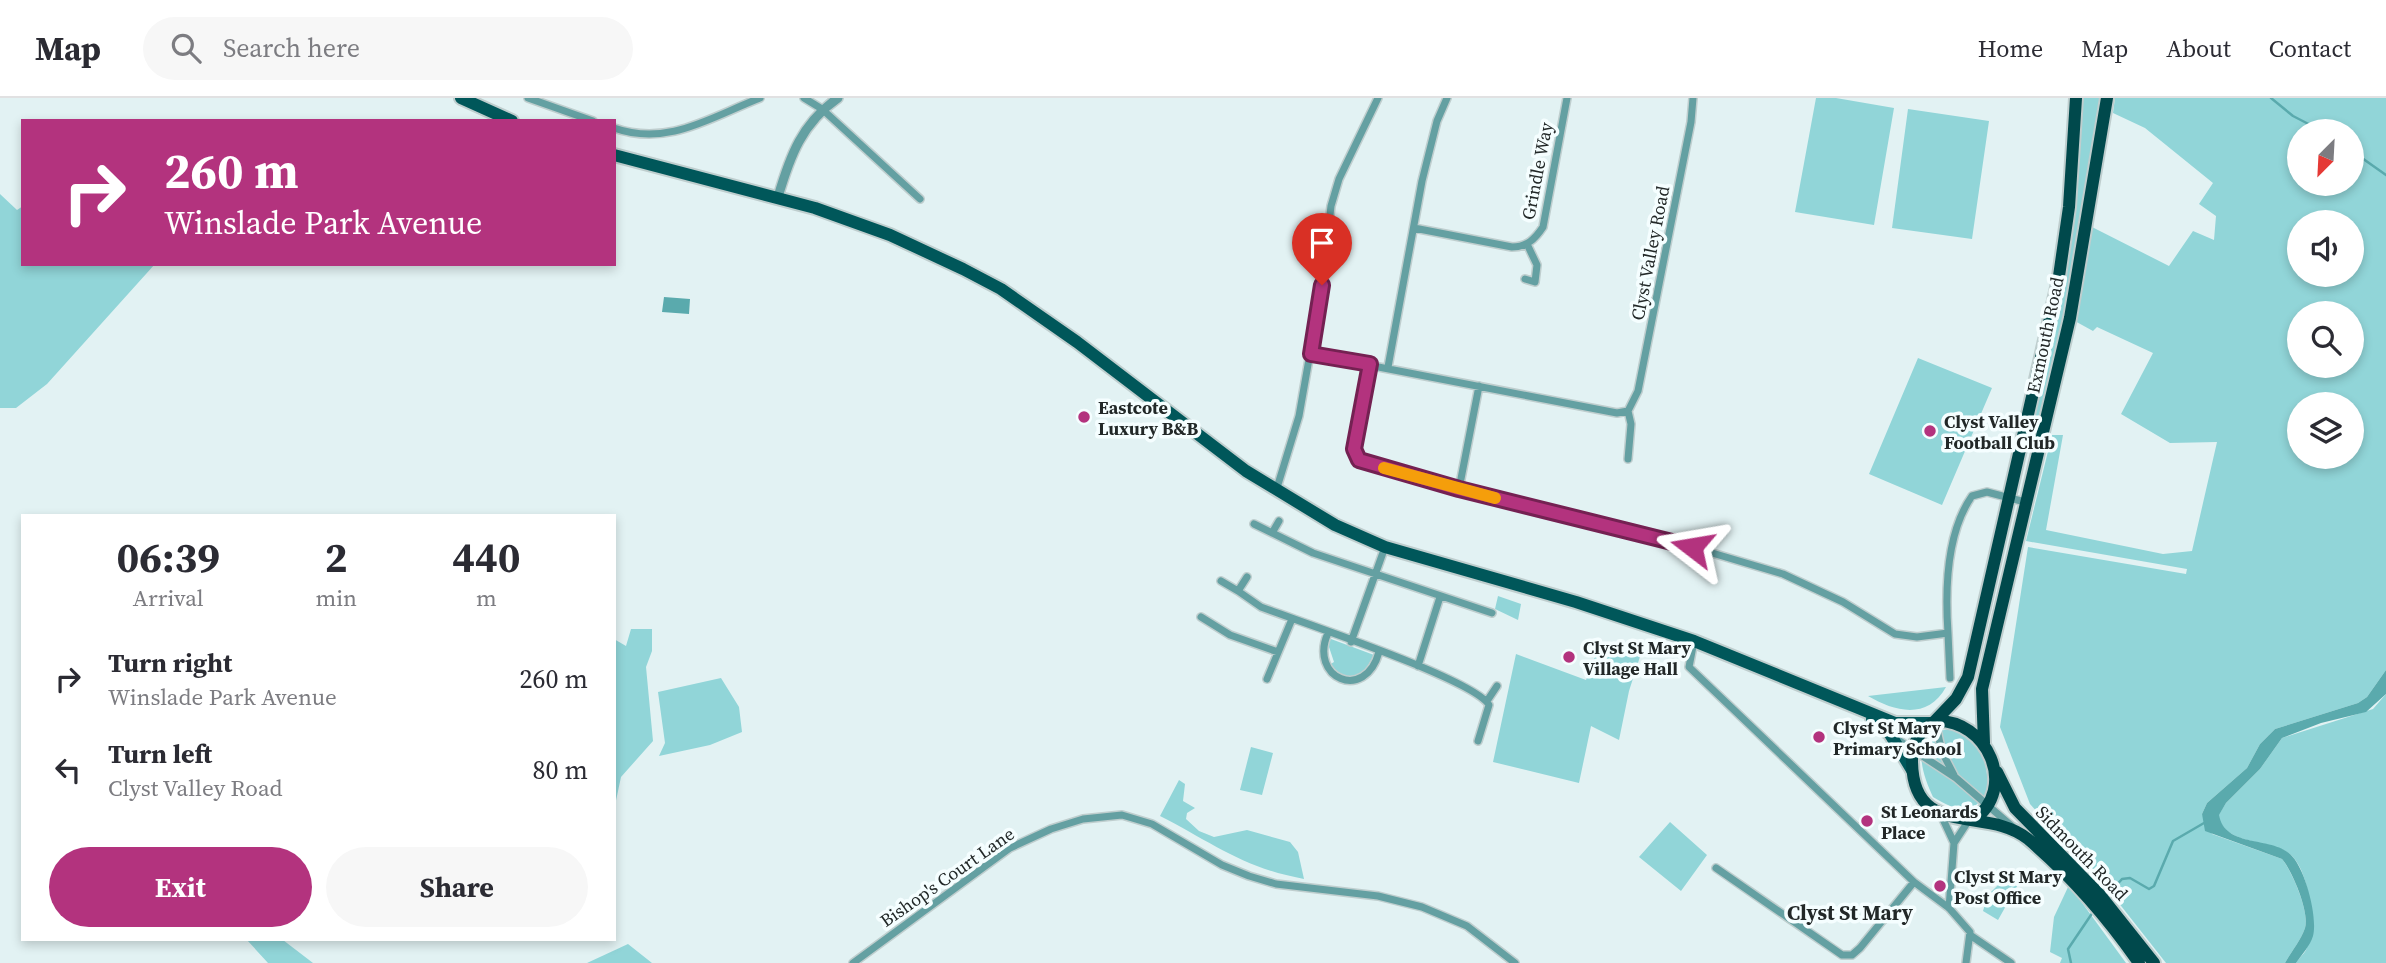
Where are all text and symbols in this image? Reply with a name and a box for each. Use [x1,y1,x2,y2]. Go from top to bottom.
search box [143,17,633,80]
text: Map [35,26,101,71]
icon: search [167,29,205,67]
text: Search here [223,30,360,66]
text: Home [1978,32,2043,65]
text: Map [2081,32,2128,65]
text: About [2166,32,2231,65]
text: Contact [2269,32,2351,65]
street label: Grindle Way [1515,119,1559,222]
north arrow [2287,119,2364,196]
map controls [2287,119,2364,469]
text: 260 m [164,137,299,204]
icon: right [49,147,140,238]
street label: Clyst Valley Road [1625,184,1675,322]
text: Winslade Park Avenue [164,201,482,245]
button: sound [2287,210,2364,287]
pin [1292,213,1352,285]
icon: arrive [1303,224,1341,262]
street label: Exmouth Road [2020,274,2070,396]
button: search [2287,301,2364,378]
button: layers [2287,392,2364,469]
place label: Eastcote Luxury B&B [1098,395,1199,441]
marker: Eastcote Luxury B&B [1076,409,1092,425]
place label: Clyst Valley Football Club [1944,409,2055,455]
marker: Clyst Valley Football Club [1922,423,1938,439]
position arrow [1655,510,1729,584]
text: 06:39 [116,528,220,586]
text: 2 [325,528,348,586]
text: 440 [452,528,521,586]
text: Arrival [133,582,204,614]
text: min [315,582,357,614]
text: m [476,582,497,614]
place label: Clyst St Mary Village Hall [1583,635,1691,681]
text: Turn right [108,645,232,681]
marker: Clyst St Mary Village Hall [1561,649,1577,665]
icon: right [49,660,87,698]
text: 260 m [520,661,588,697]
text: Winslade Park Avenue [108,681,337,713]
place label: Clyst St Mary Primary School [1833,715,1962,761]
marker: Clyst St Mary Primary School [1811,729,1827,745]
text: Turn left [108,736,212,772]
icon: left [49,751,87,789]
text: 80 m [533,752,588,788]
text: Clyst Valley Road [108,772,283,804]
place label: St Leonards Place [1881,799,1978,845]
street label: Sidmouth Road [2030,800,2134,906]
marker: St Leonards Place [1859,813,1875,829]
street label: Bishop's Court Lane [875,821,1019,933]
button: Exit [49,847,312,927]
button: Share [326,847,588,927]
place label: Clyst St Mary Post Office [1954,864,2062,910]
marker: Clyst St Mary Post Office [1932,878,1948,894]
district label: Clyst St Mary [1787,898,1914,927]

